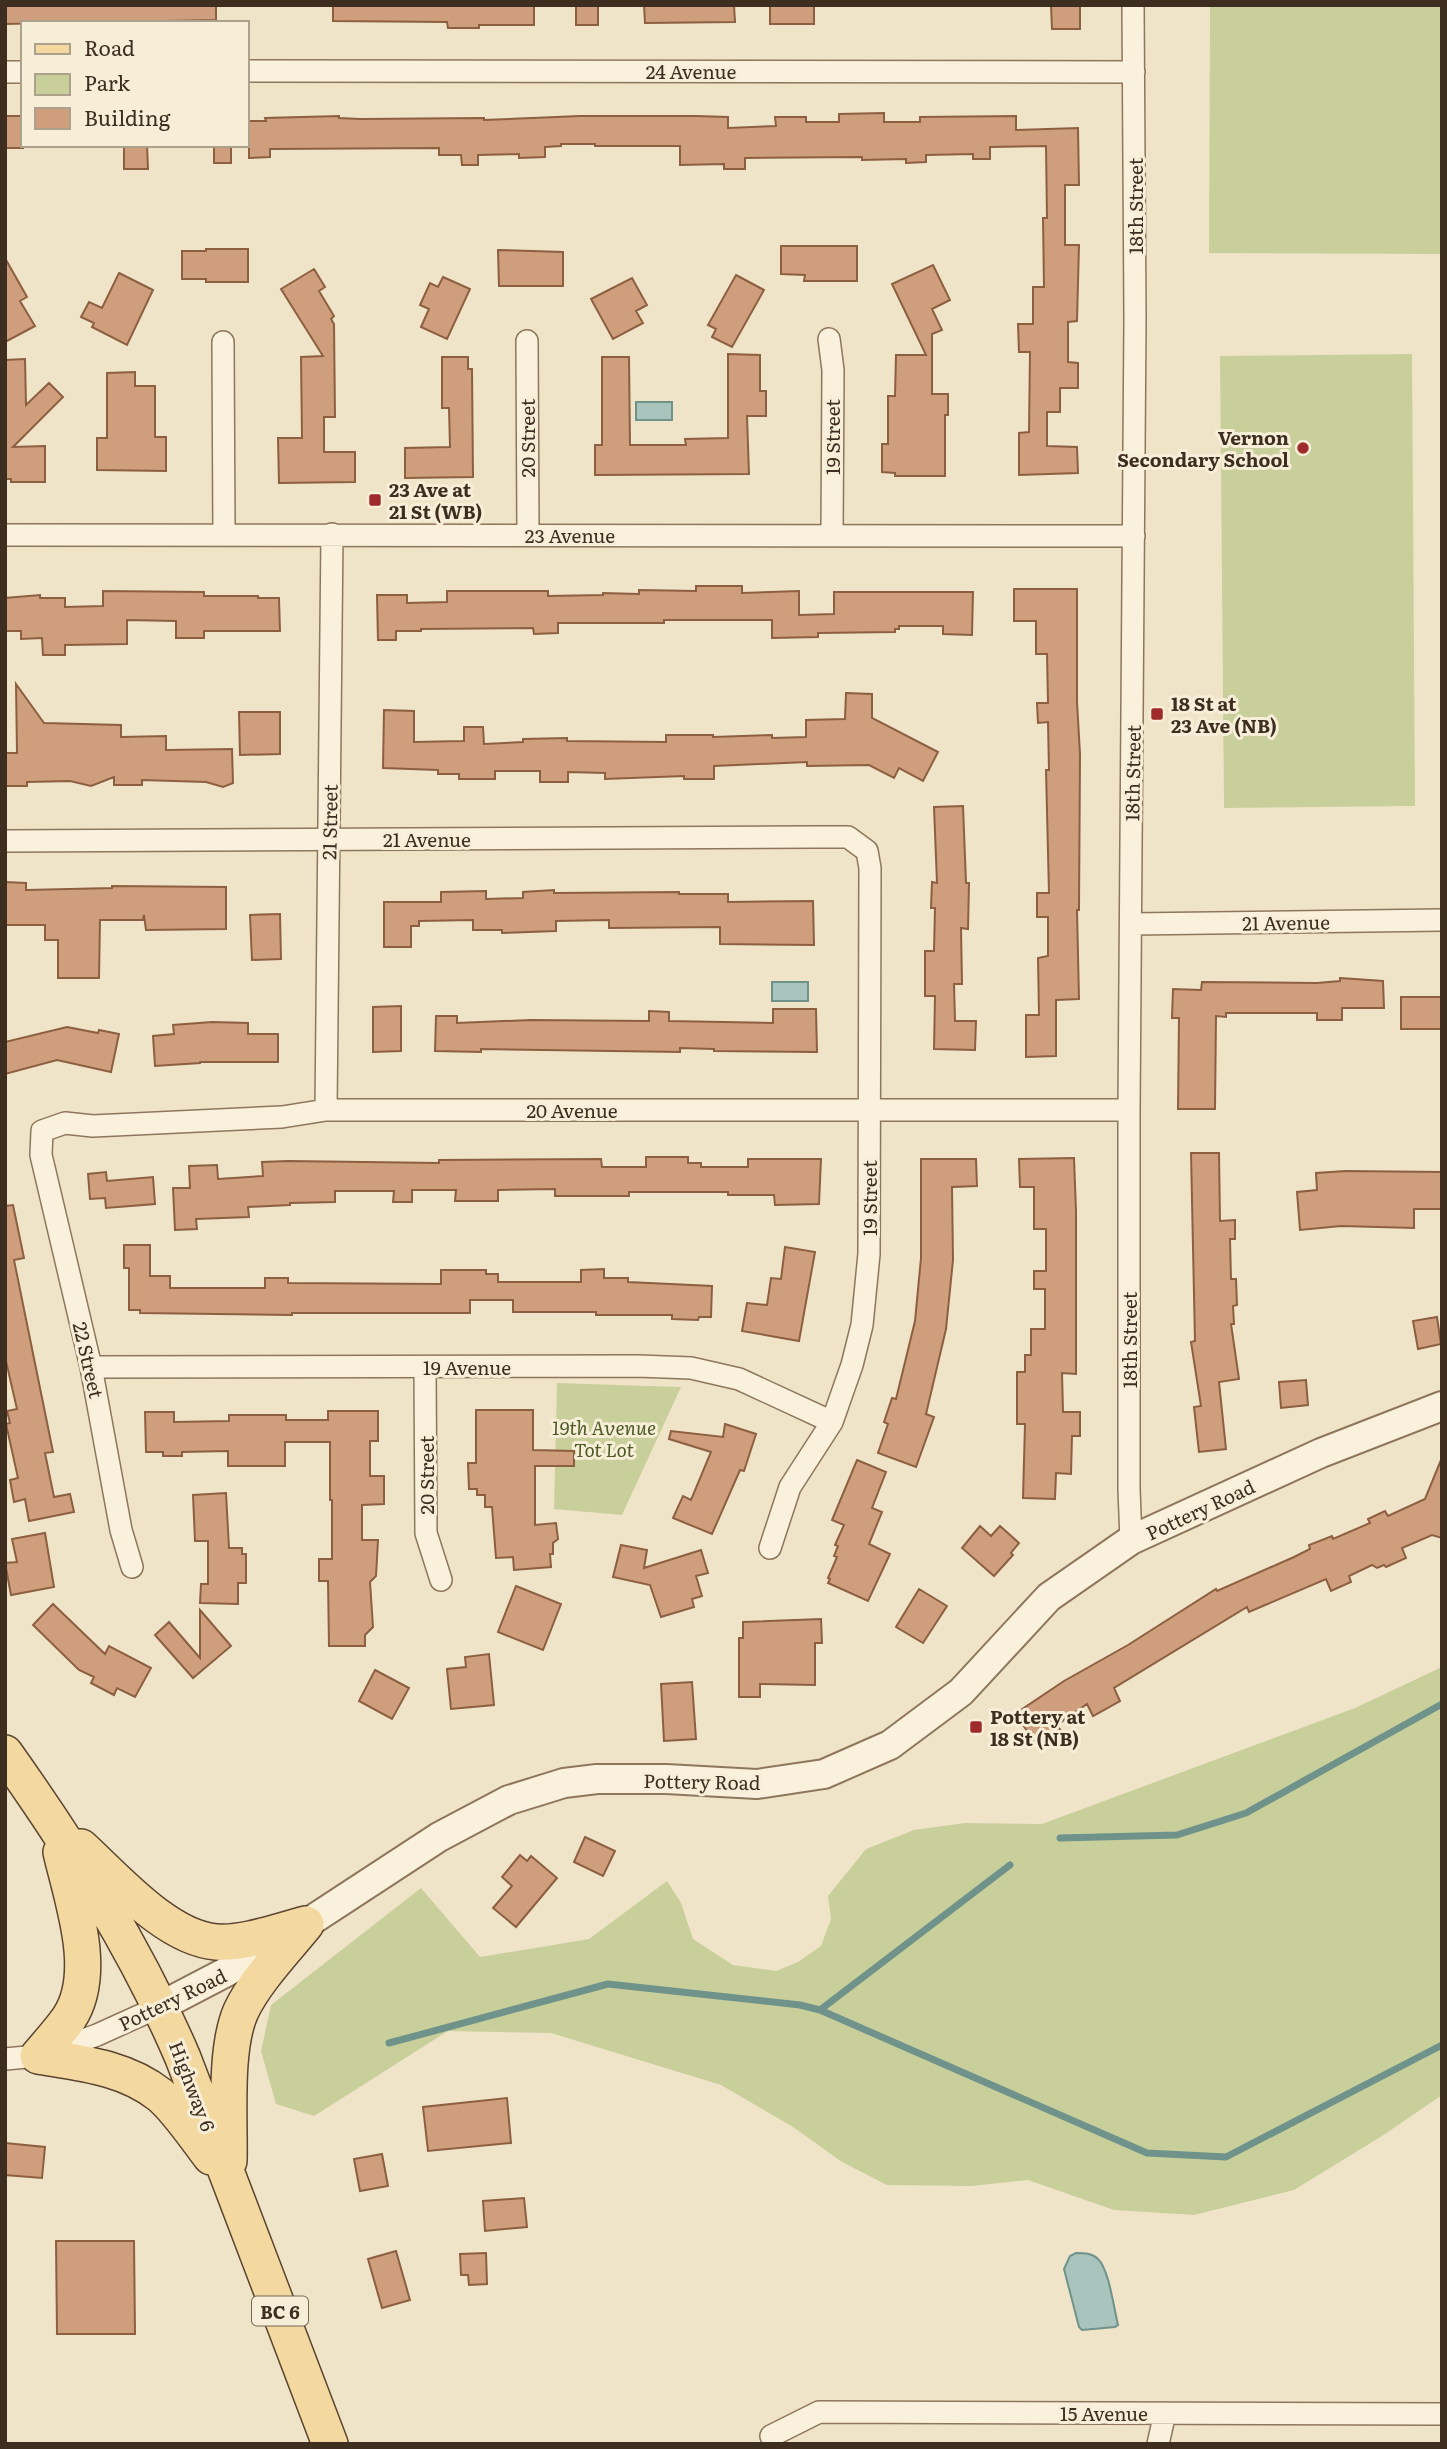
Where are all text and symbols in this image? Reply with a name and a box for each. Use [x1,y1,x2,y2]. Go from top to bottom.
legend [21,21,248,147]
text: Road [84,31,135,62]
street label: 24 Avenue [646,57,736,85]
text: Park [84,66,130,97]
text: Building [84,101,171,132]
street label: 18th Street [1121,157,1149,254]
street label: 20 Street [513,398,541,477]
street label: 19 Street [818,399,846,475]
place label: Vernon Secondary School [1117,423,1289,473]
marker: Vernon Secondary School [1295,440,1311,456]
place label: 23 Ave at 21 St (WB) [389,475,482,525]
marker: 23 Ave at 21 St (WB) [367,492,383,508]
street label: 23 Avenue [525,521,615,549]
place label: 18 St at 23 Ave (NB) [1171,689,1277,739]
marker: 18 St at 23 Ave (NB) [1149,706,1165,722]
street label: 18th Street [1117,724,1147,822]
street label: 21 Street [314,784,344,860]
street label: 21 Avenue [383,825,471,853]
street label: 21 Avenue [1242,907,1330,937]
street label: 20 Avenue [526,1096,618,1124]
street label: 19 Street [855,1160,883,1236]
street label: 18th Street [1115,1291,1143,1388]
street label: 22 Street [67,1319,111,1401]
street label: 19 Avenue [423,1353,511,1381]
park label: 19th Avenue Tot Lot [552,1413,656,1463]
street label: 20 Street [412,1435,440,1514]
street label: Pottery Road [1141,1471,1259,1546]
place label: Pottery at 18 St (NB) [990,1702,1086,1752]
marker: Pottery at 18 St (NB) [968,1719,984,1735]
street label: Pottery Road [643,1766,761,1796]
street label: Pottery Road [113,1961,231,2037]
street label: Highway 6 [163,2037,223,2135]
road number: BC 6 [252,2297,308,2326]
street label: 15 Avenue [1060,2399,1148,2427]

